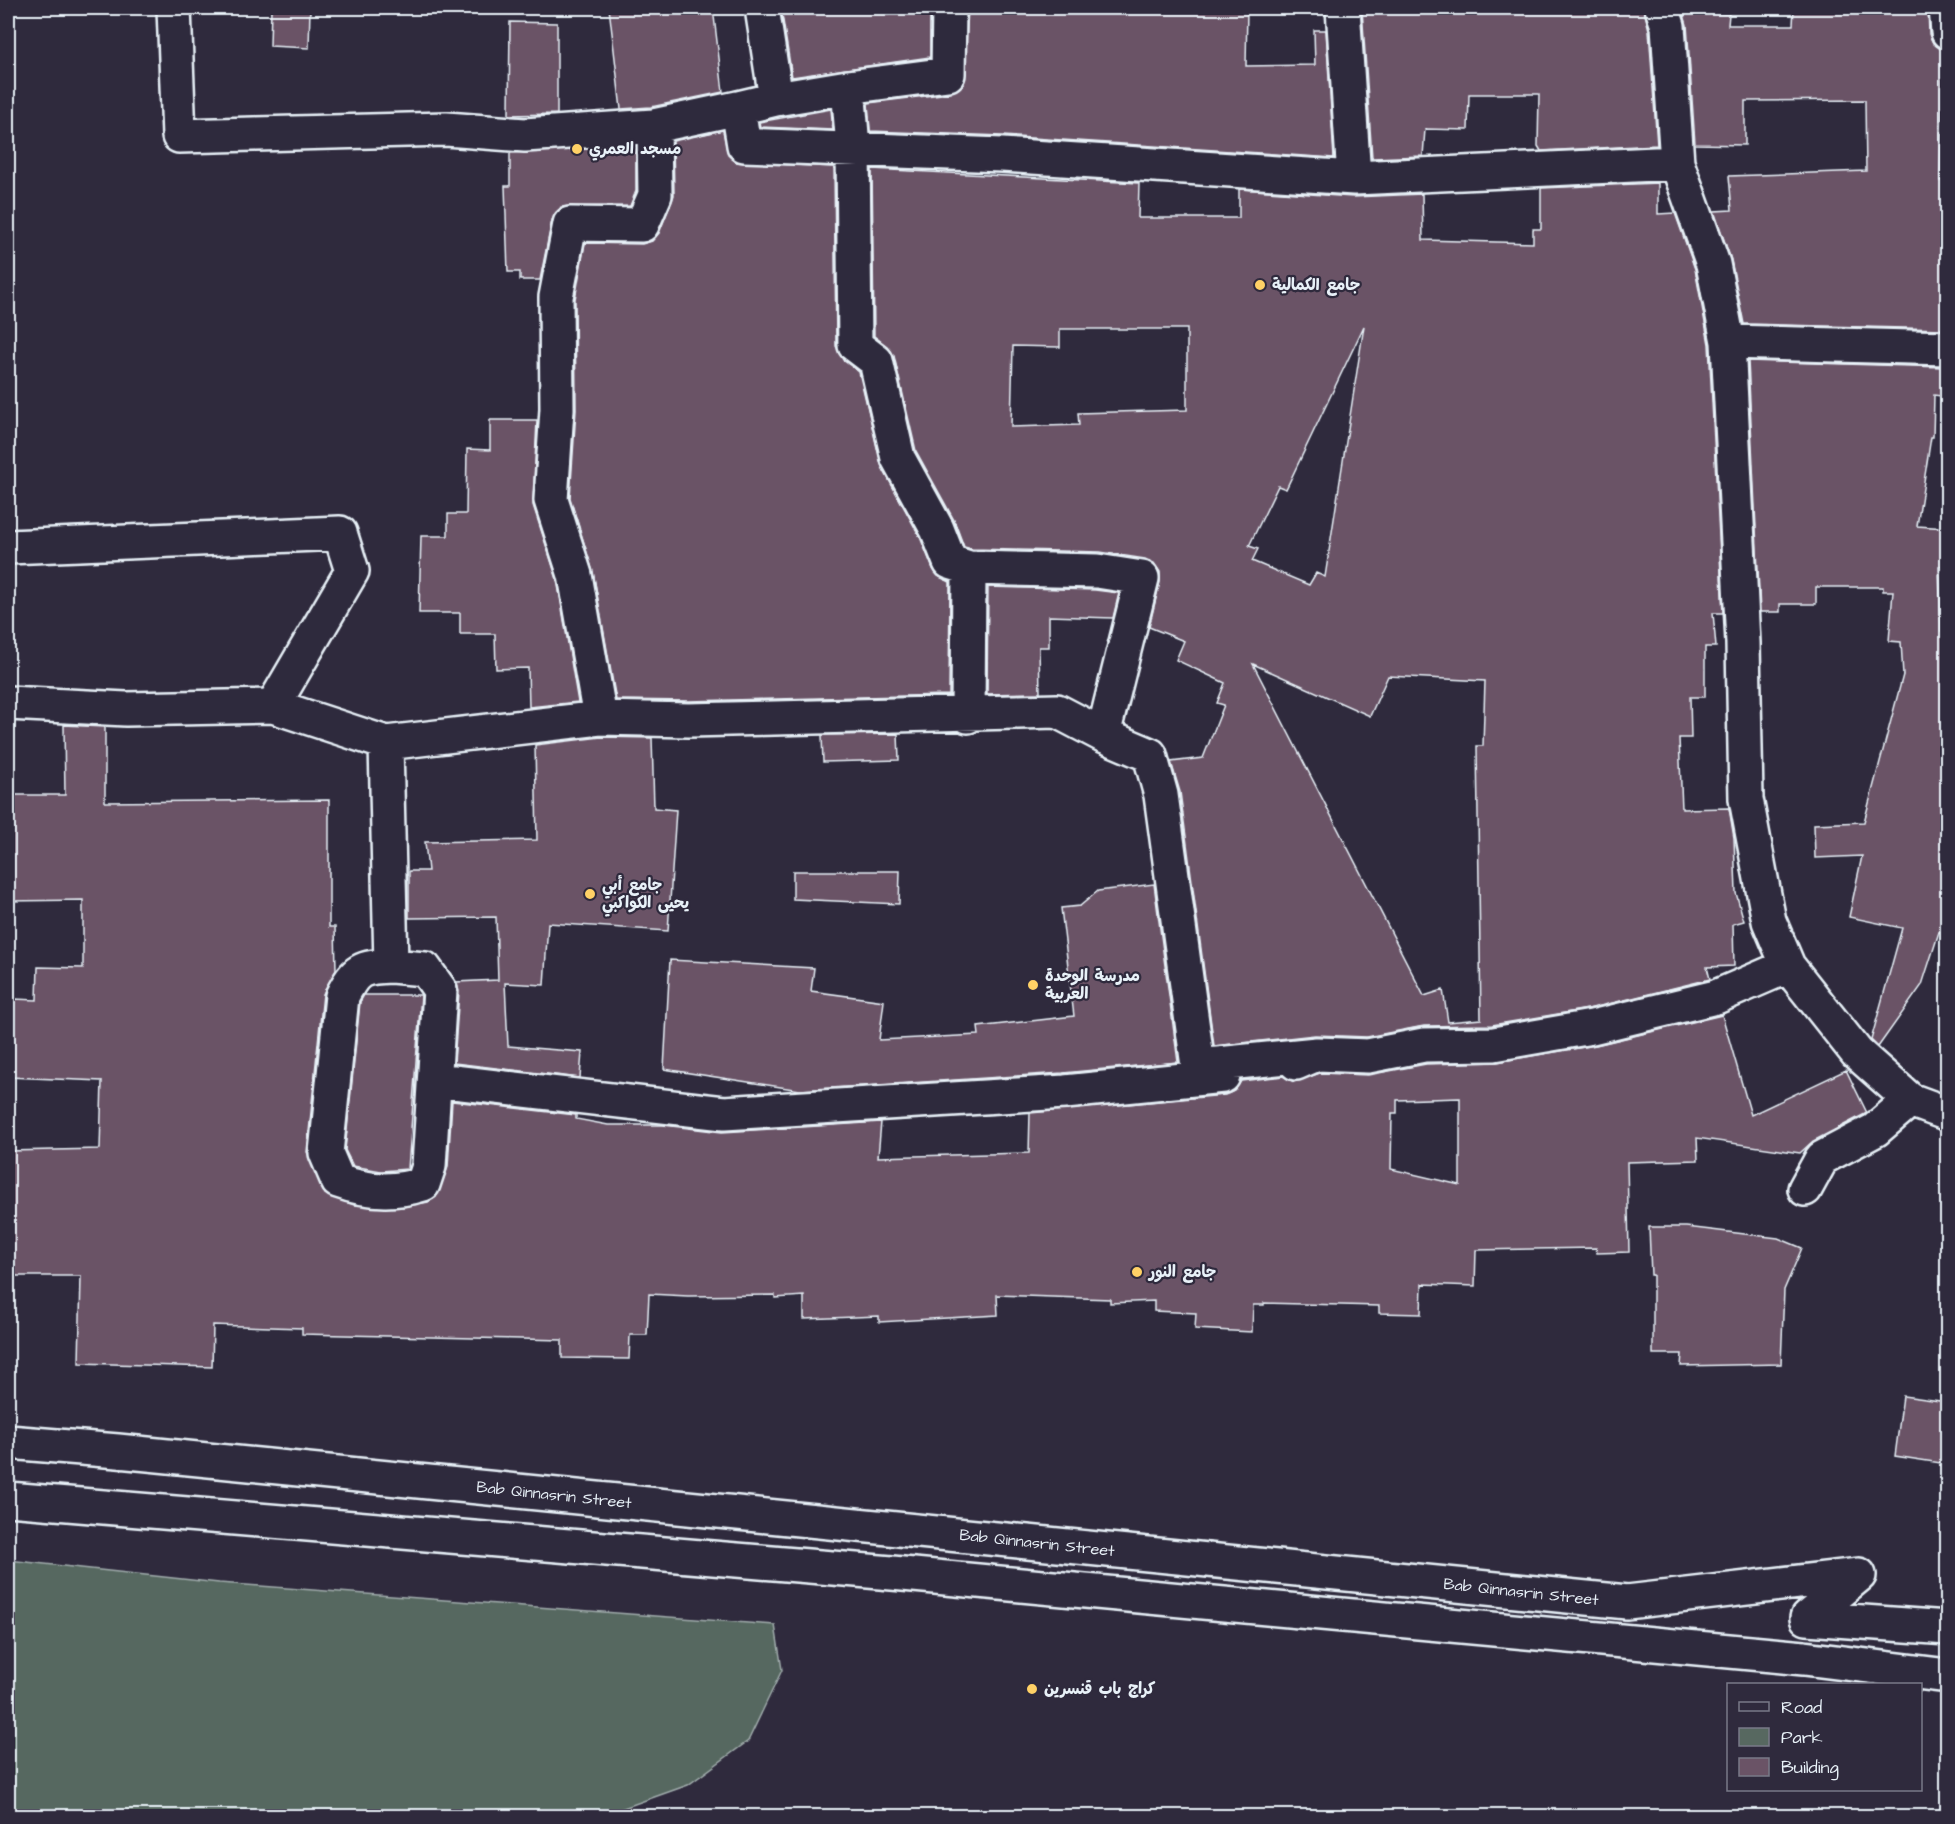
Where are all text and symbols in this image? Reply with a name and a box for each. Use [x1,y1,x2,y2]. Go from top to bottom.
place label: مسجد العمري [589,138,681,161]
marker: مسجد العمري [570,142,584,156]
place label: جامع الكمالية [1272,274,1360,296]
marker: جامع الكمالية [1253,278,1267,292]
place label: جامع أبي يحيى الكواكبي [602,874,689,917]
marker: جامع أبي يحيى الكواكبي [583,887,597,901]
place label: مدرسة الوحدة العربية [1045,965,1140,1005]
marker: مدرسة الوحدة العربية [1026,978,1040,992]
place label: جامع النور [1147,1261,1216,1283]
marker: جامع النور [1130,1265,1144,1279]
street label: Bab Qinnasrin Street [475,1476,633,1514]
street label: Bab Qinnasrin Street [958,1524,1116,1562]
street label: Bab Qinnasrin Street [1442,1573,1600,1611]
place label: كراج باب قنسرين [1044,1678,1155,1700]
marker: كراج باب قنسرين [1025,1682,1039,1696]
legend [1727,1683,1922,1791]
text: Road [1781,1695,1822,1720]
text: Park [1781,1725,1823,1750]
text: Building [1781,1755,1839,1781]

